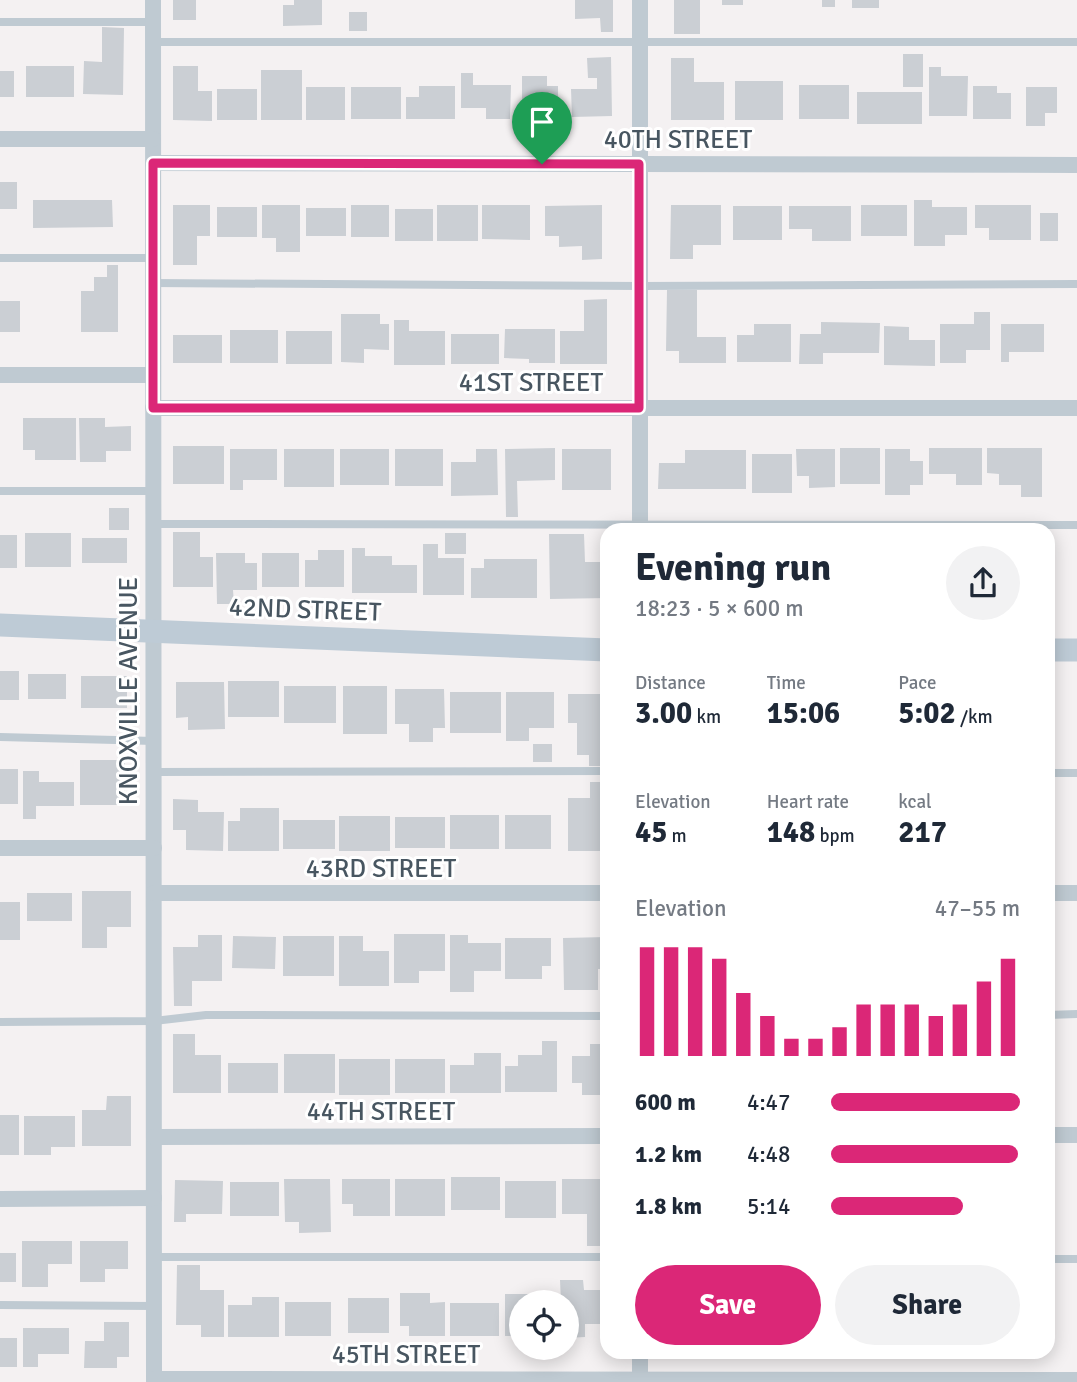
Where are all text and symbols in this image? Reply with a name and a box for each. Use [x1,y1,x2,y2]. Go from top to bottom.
pin [512,92,572,164]
icon: arrive [523,103,561,141]
street label: 40TH STREET [604,124,752,156]
street label: 41ST STREET [459,367,604,399]
text: Evening run [635,544,831,591]
button: share [946,546,1020,620]
street label: KNOXVILLE AVENUE [113,577,145,805]
street label: 42ND STREET [228,591,382,629]
text: 18:23 · 5 × 600 m [635,594,804,623]
text: Distance [635,671,706,695]
text: Time [767,671,806,695]
text: Pace [898,671,937,695]
text: 3.00 [635,695,692,732]
text: 15:06 [767,695,840,732]
text: 5:02 [898,695,956,732]
text: km [692,705,721,729]
text: /km [956,705,993,729]
text: Elevation [635,790,711,814]
text: Heart rate [767,790,849,814]
text: kcal [898,790,932,814]
text: 45 [635,814,667,851]
text: 148 [767,814,815,851]
text: 217 [898,814,947,851]
text: m [667,824,687,848]
text: bpm [815,824,855,848]
street label: 43RD STREET [306,853,457,885]
text: Elevation [635,894,727,923]
text: 47–55 m [935,894,1020,923]
text: 600 m [635,1088,696,1117]
text: 4:47 [747,1088,790,1117]
street label: 44TH STREET [307,1096,455,1128]
text: 1.2 km [635,1140,702,1169]
text: 4:48 [747,1140,790,1169]
text: 1.8 km [635,1192,702,1221]
text: 5:14 [747,1192,790,1221]
button: Save [635,1265,821,1345]
button: Share [835,1265,1020,1345]
map controls [509,1290,579,1360]
button: locate [509,1290,579,1360]
street label: 45TH STREET [332,1339,480,1371]

